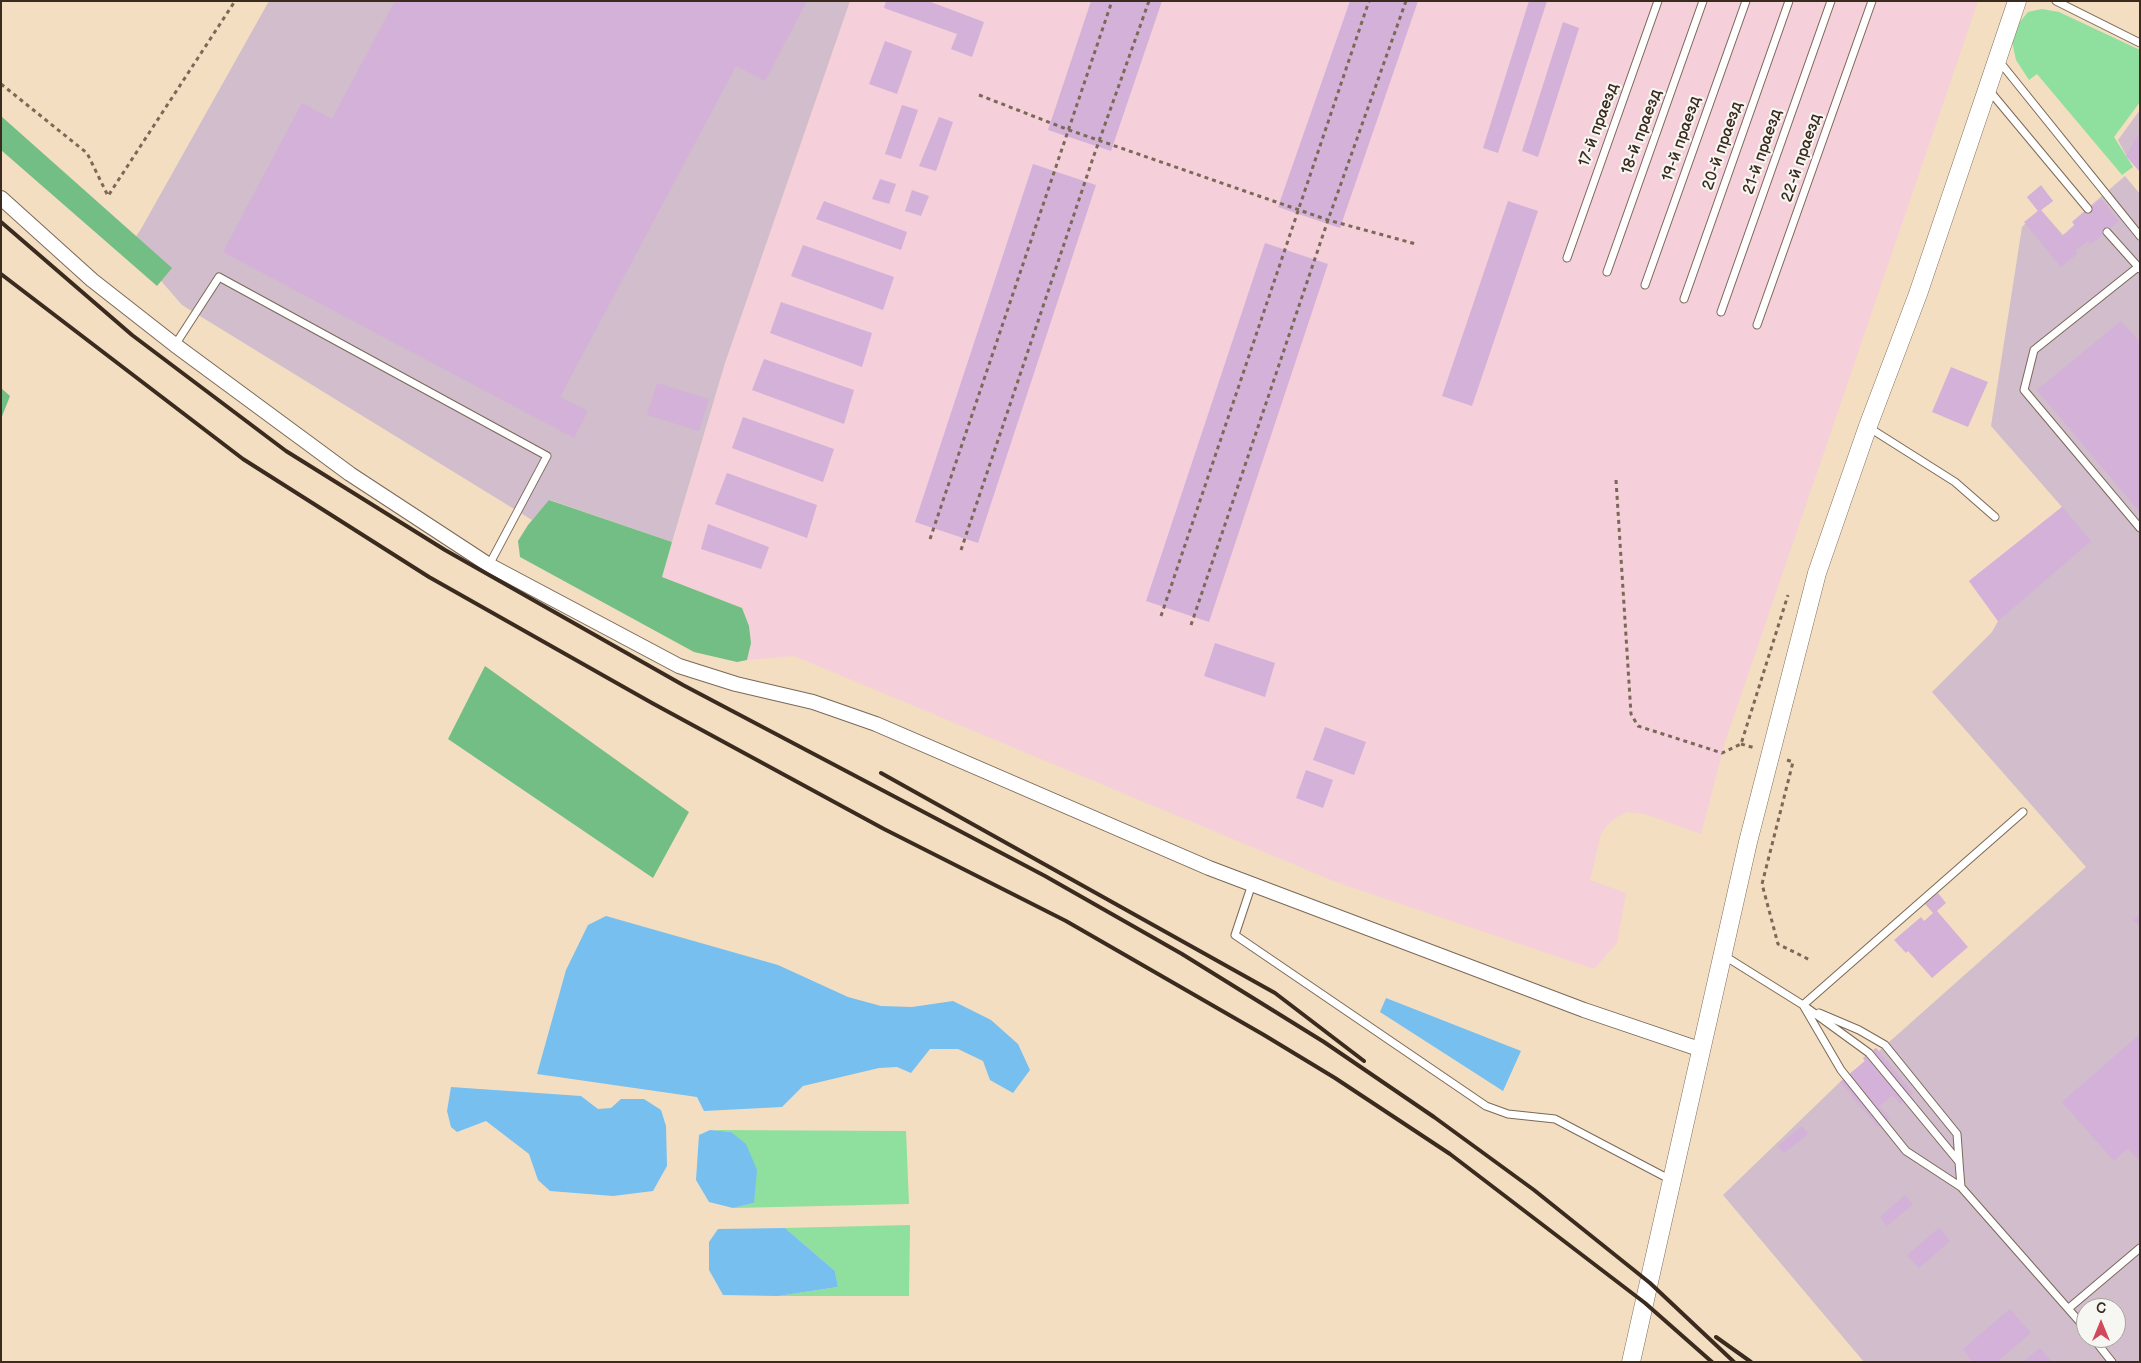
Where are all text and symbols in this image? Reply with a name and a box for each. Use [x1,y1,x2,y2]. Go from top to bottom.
street label: 17-й праезд [1575,81,1623,169]
street label: 18-й праезд [1618,87,1666,177]
street label: 19-й праезд [1658,94,1706,184]
street label: 20-й праезд [1699,99,1747,193]
street label: 21-й праезд [1739,107,1787,197]
street label: 22-й праезд [1778,111,1826,205]
north arrow [2076,1298,2126,1348]
text: С [2096,1300,2106,1317]

